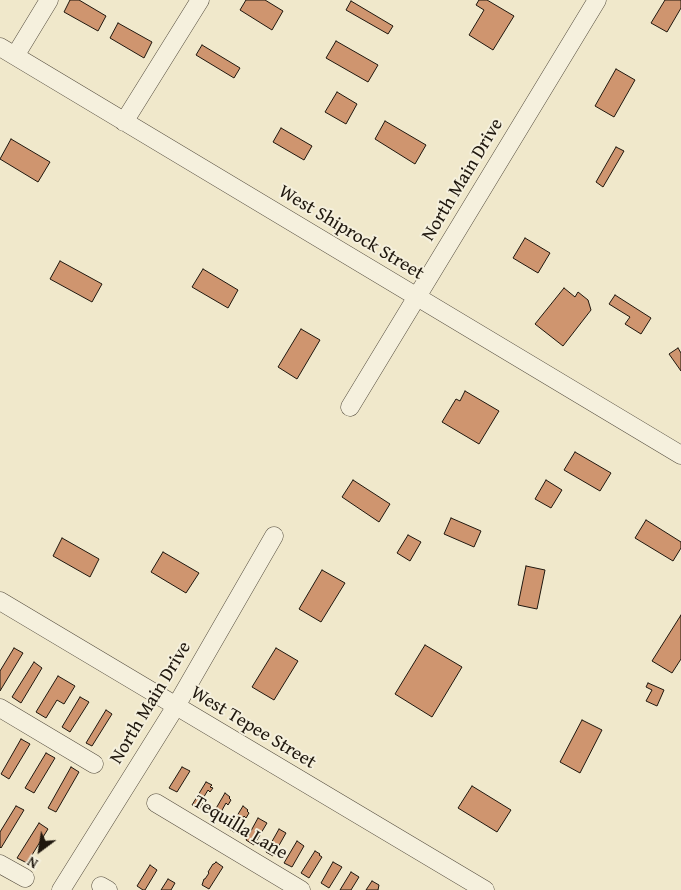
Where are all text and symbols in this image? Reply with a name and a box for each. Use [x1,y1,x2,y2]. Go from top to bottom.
street label: North Main Drive [417,115,509,245]
street label: West Shiprock Street [274,181,428,285]
street label: North Main Drive [105,638,197,768]
street label: West Tepee Street [186,682,320,774]
street label: Tequilla Lane [189,791,291,865]
north arrow [15,825,65,875]
text: N [23,852,41,874]

